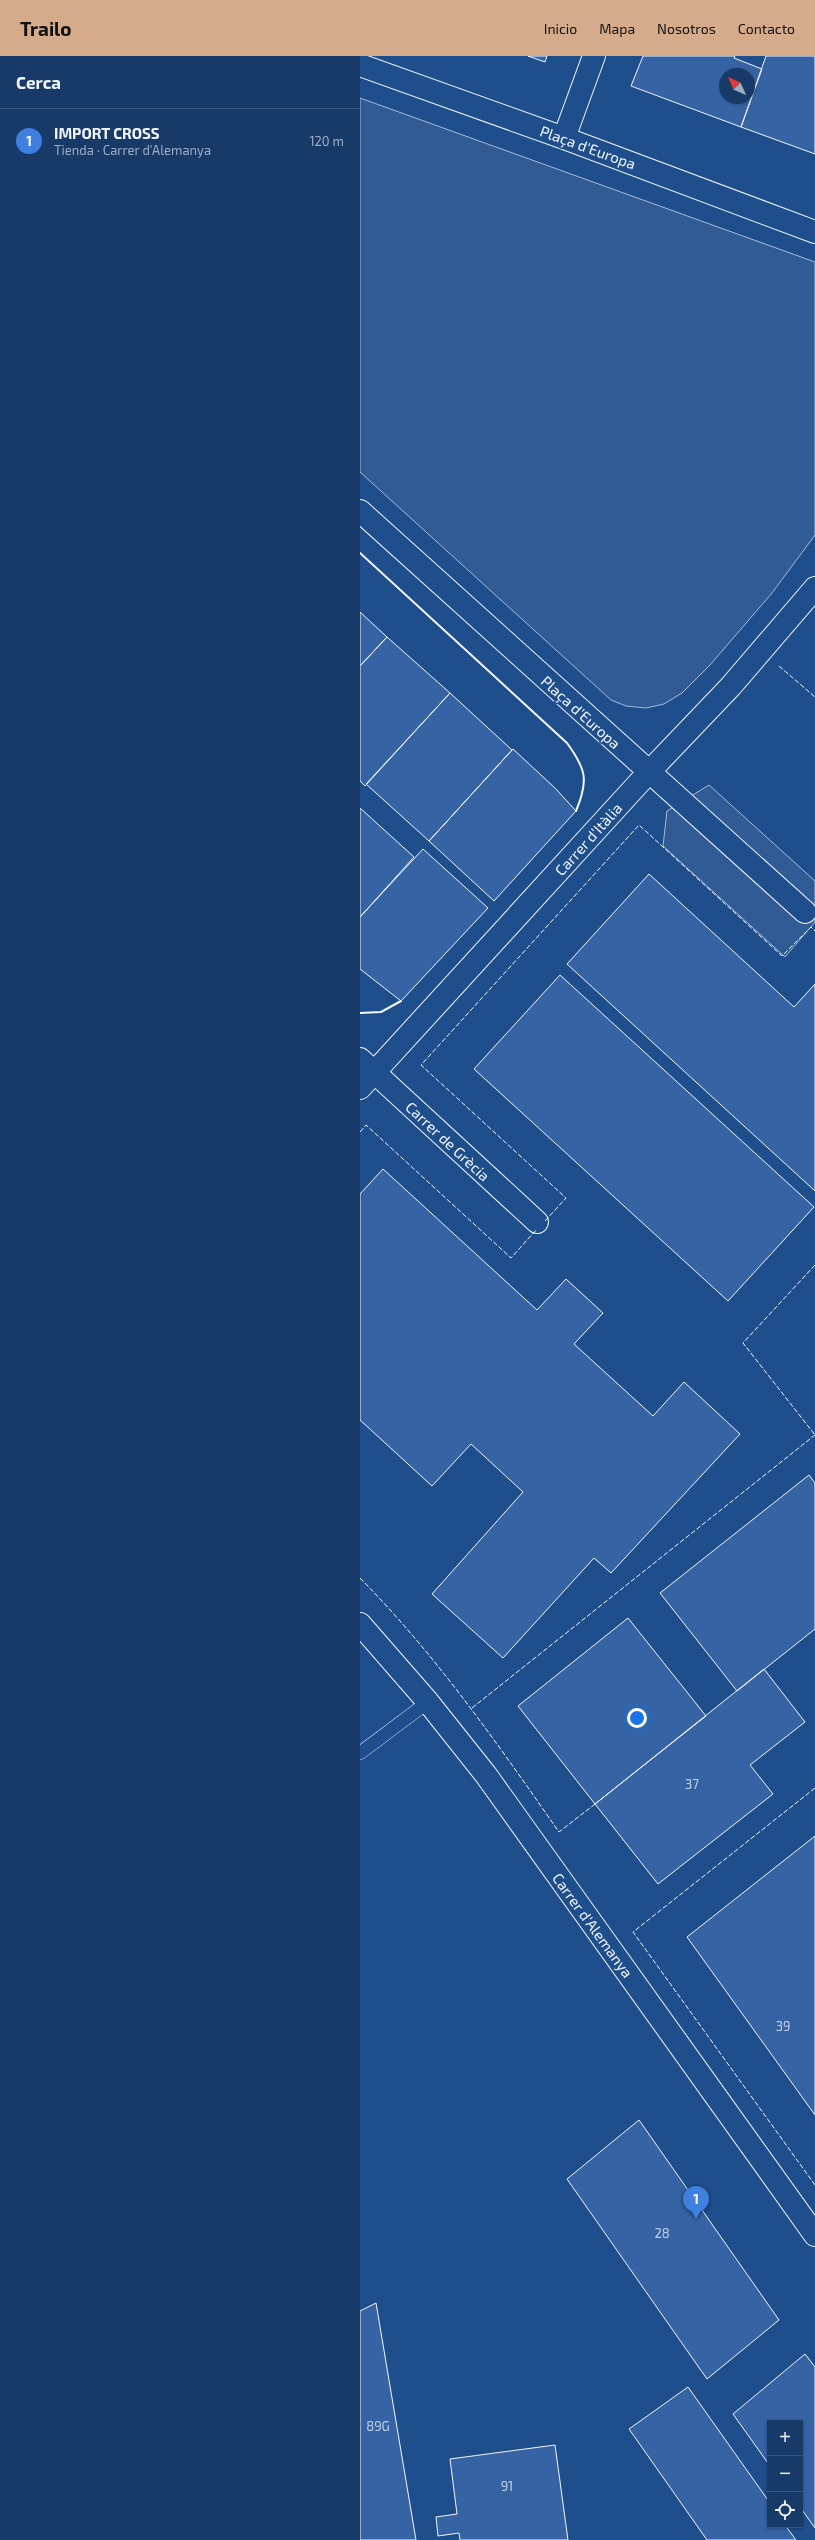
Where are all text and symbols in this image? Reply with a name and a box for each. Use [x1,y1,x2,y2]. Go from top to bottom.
text: Trailo [20,17,72,40]
text: Inicio [544,20,577,37]
text: Mapa [599,20,635,37]
text: Nosotros [657,20,716,37]
text: Contacto [738,20,795,37]
north arrow [719,68,755,104]
text: Cerca [16,72,61,92]
street label: Plaça d'Europa [537,121,638,174]
text: IMPORT CROSS [54,124,160,142]
text: 1 [26,133,32,149]
text: 120 m [309,133,344,149]
text: Tienda · Carrer d'Alemanya [54,142,211,158]
street label: Plaça d'Europa [537,672,624,753]
street label: Carrer d'Itàlia [551,799,625,879]
street label: Carrer de Grècia [402,1097,494,1185]
your location [627,1708,647,1728]
house number: 37 [685,1776,699,1792]
street label: Carrer d'Alemanya [549,1869,637,1981]
house number: 39 [776,2018,790,2034]
pin: 1 [683,2186,709,2219]
house number: 28 [654,2225,670,2241]
house number: 89G [366,2418,390,2434]
map controls [767,2420,803,2528]
button: + [767,2420,803,2456]
button: − [767,2456,803,2492]
house number: 91 [501,2478,513,2494]
button: locate [767,2492,803,2528]

